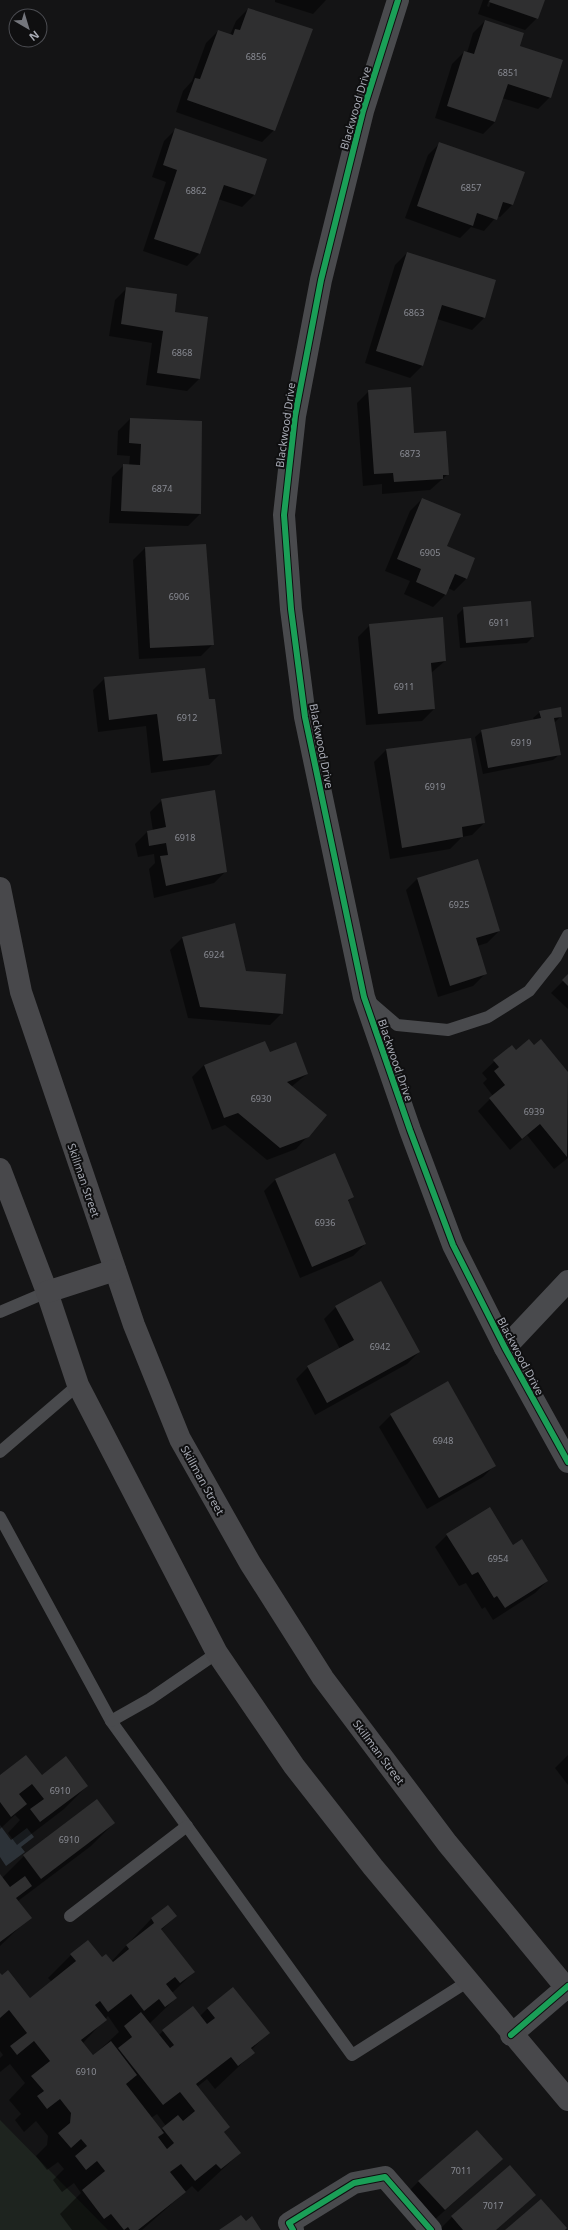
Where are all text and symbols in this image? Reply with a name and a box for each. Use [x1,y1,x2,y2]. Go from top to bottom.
north arrow [8,8,48,48]
text: N [26,28,43,45]
house number: 6856 [246,50,266,63]
street label: Blackwood Drive [336,65,374,151]
house number: 6851 [498,66,518,79]
house number: 6857 [461,181,481,194]
house number: 6862 [186,184,206,197]
house number: 6863 [404,306,424,319]
house number: 6868 [172,346,192,359]
street label: Blackwood Drive [272,381,298,469]
house number: 6873 [400,447,420,460]
house number: 6874 [152,482,172,495]
house number: 6905 [420,546,440,559]
house number: 6906 [169,590,189,603]
house number: 6911 [489,616,509,629]
house number: 6911 [394,680,414,693]
street label: Blackwood Drive [306,702,338,790]
house number: 6912 [177,711,197,724]
house number: 6919 [511,736,531,749]
house number: 6919 [425,780,445,793]
house number: 6918 [175,831,195,844]
house number: 6925 [449,898,469,911]
house number: 6924 [204,948,224,961]
street label: Blackwood Drive [375,1017,417,1103]
house number: 6930 [251,1092,271,1105]
house number: 6939 [524,1105,544,1118]
street label: Skillman Street [64,1141,104,1219]
house number: 6936 [315,1216,335,1229]
street label: Blackwood Drive [494,1314,548,1398]
house number: 6942 [370,1340,390,1353]
house number: 6948 [433,1434,453,1447]
street label: Skillman Street [178,1443,228,1517]
house number: 6954 [488,1552,508,1565]
street label: Skillman Street [350,1717,408,1787]
house number: 6910 [50,1784,70,1797]
house number: 6910 [59,1833,79,1846]
house number: 6910 [76,2065,96,2078]
house number: 7011 [451,2164,471,2177]
house number: 7017 [483,2199,503,2212]

